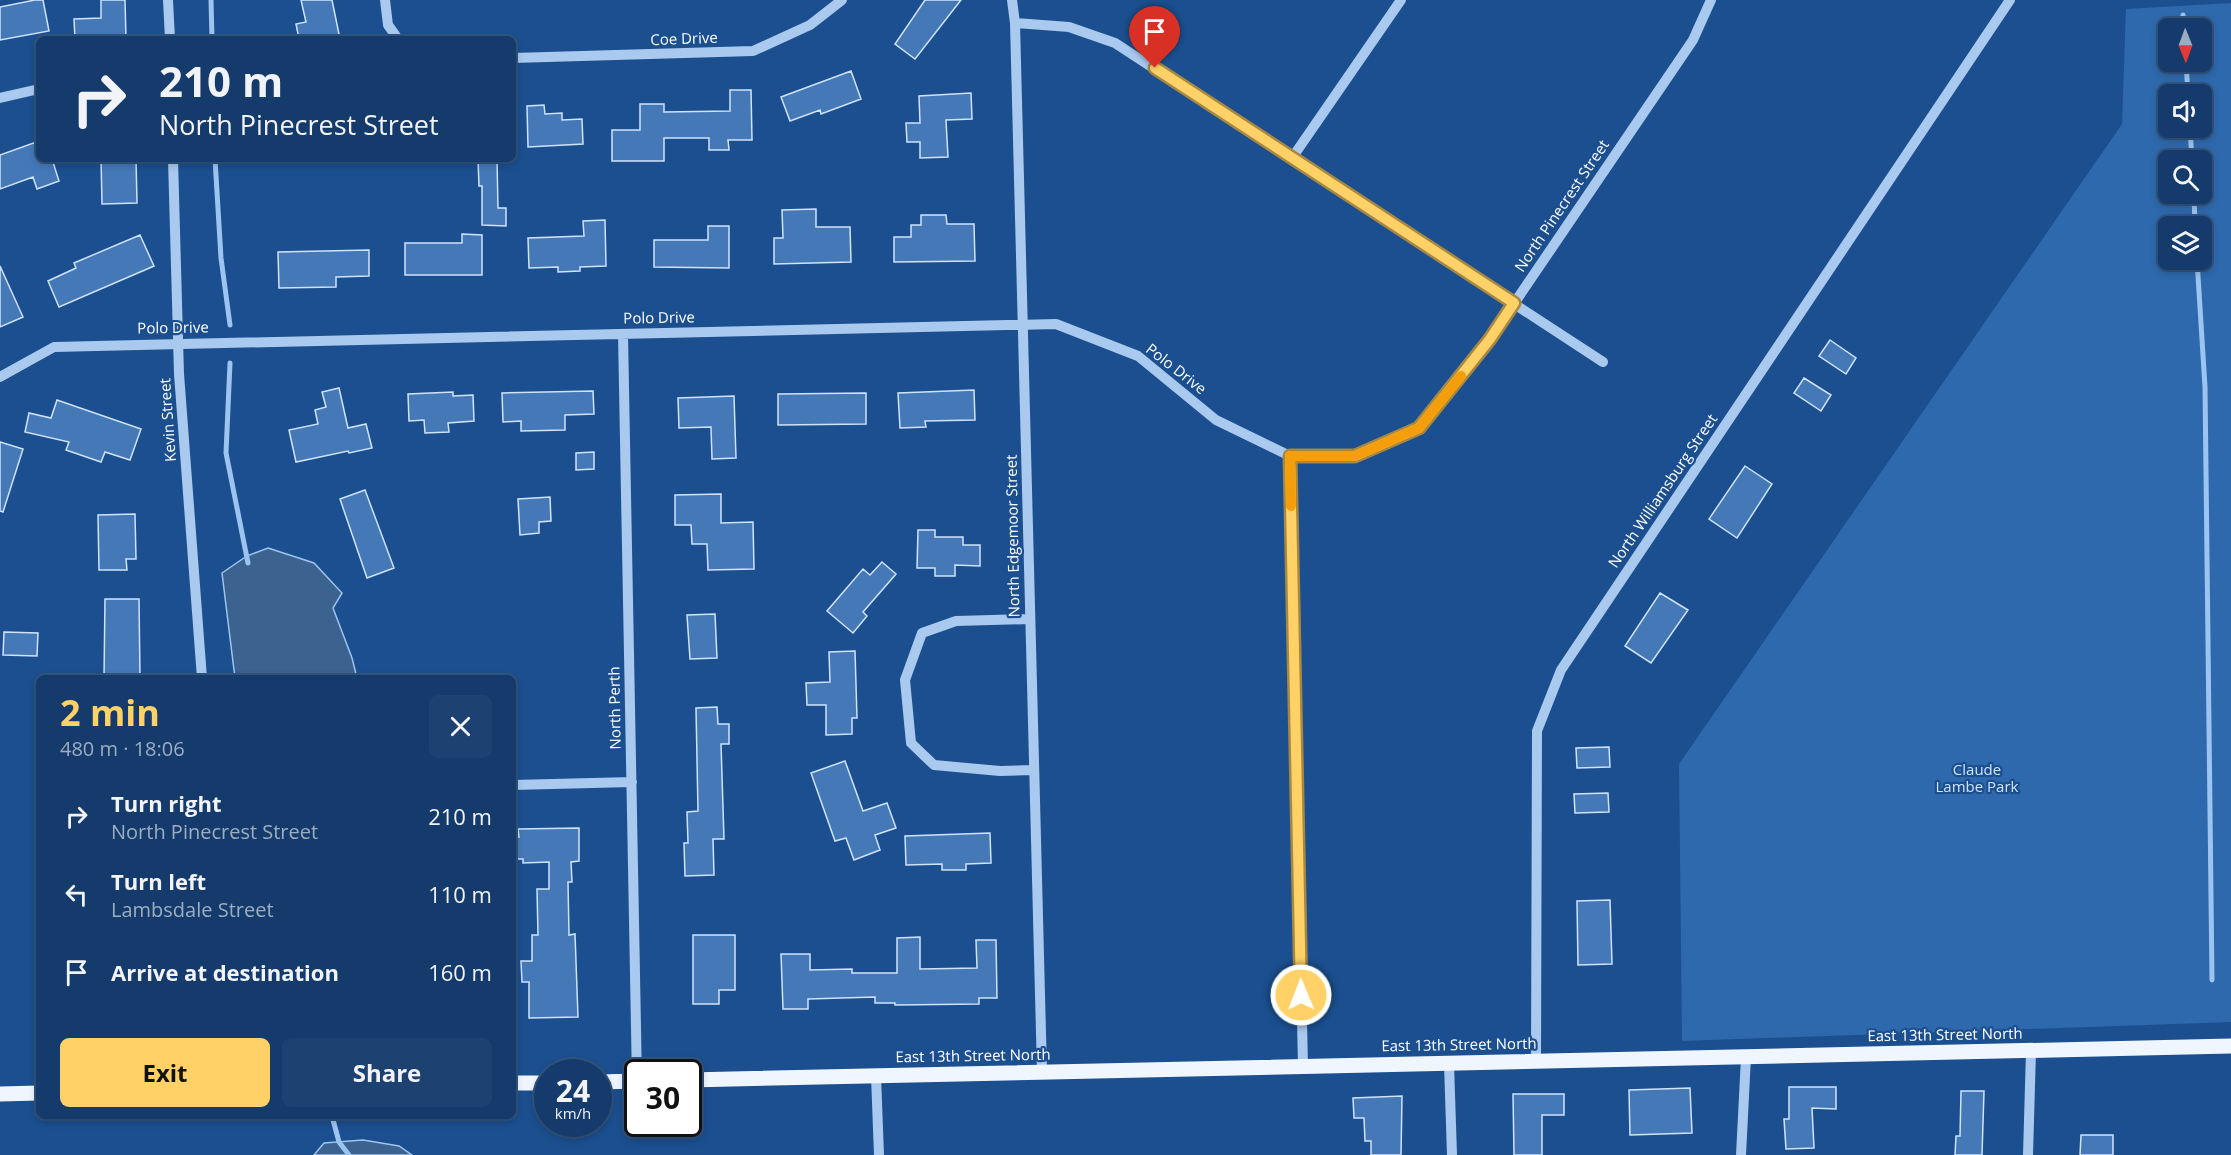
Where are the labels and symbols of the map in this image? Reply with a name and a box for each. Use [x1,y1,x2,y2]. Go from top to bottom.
pin [1129,6,1180,68]
north arrow [2158,18,2212,72]
street label: Coe Drive [650,27,718,49]
street label: North Pinecrest Street [1509,135,1613,275]
street label: Polo Drive [623,306,695,328]
street label: Polo Drive [137,316,209,338]
street label: Polo Drive [1142,338,1211,398]
street label: Kevin Street [154,378,180,463]
street label: North Williamsburg Street [1603,410,1721,571]
street label: North Edgemoor Street [1001,454,1023,618]
street label: North Perth [603,666,625,750]
park label: Claude Lambe Park [1936,759,2019,796]
position arrow [1269,963,1333,1027]
street label: East 13th Street North [1867,1023,2023,1045]
street label: East 13th Street North [1381,1033,1537,1055]
street label: East 13th Street North [895,1044,1051,1066]
speed limit sign: 30 [624,1059,702,1137]

